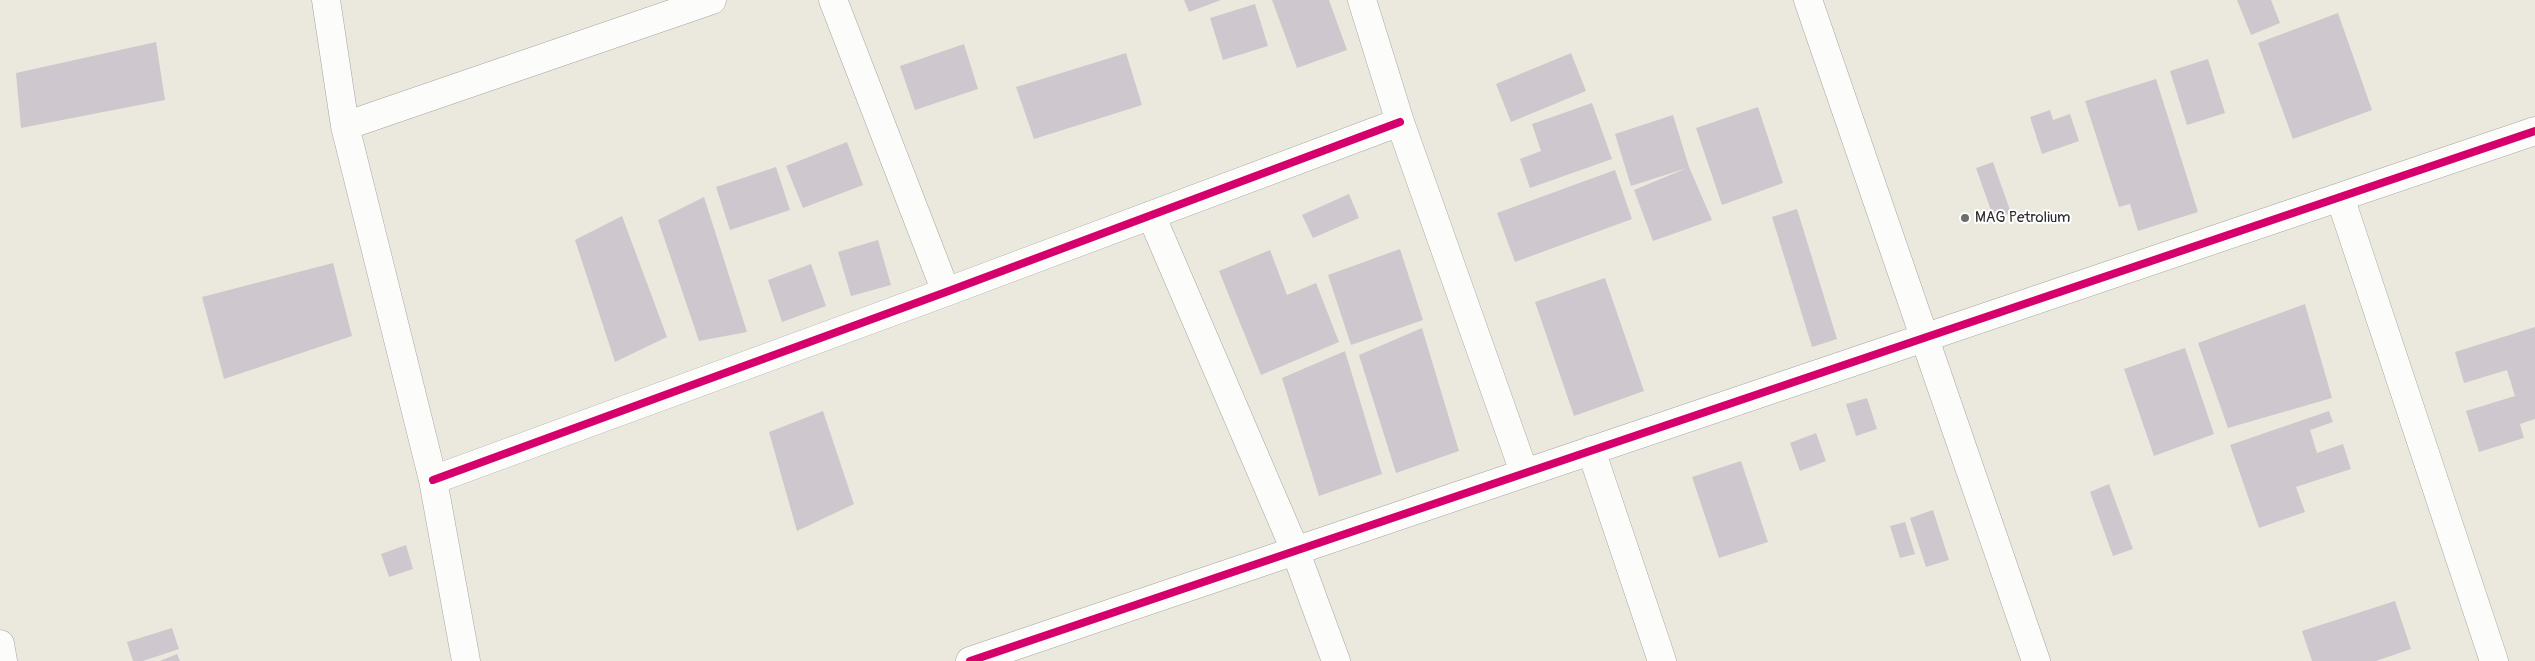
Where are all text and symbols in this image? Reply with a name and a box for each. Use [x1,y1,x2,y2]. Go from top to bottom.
place label: MAG Petrolium [1975,209,2070,227]
marker: MAG Petrolium [1959,212,1971,224]

